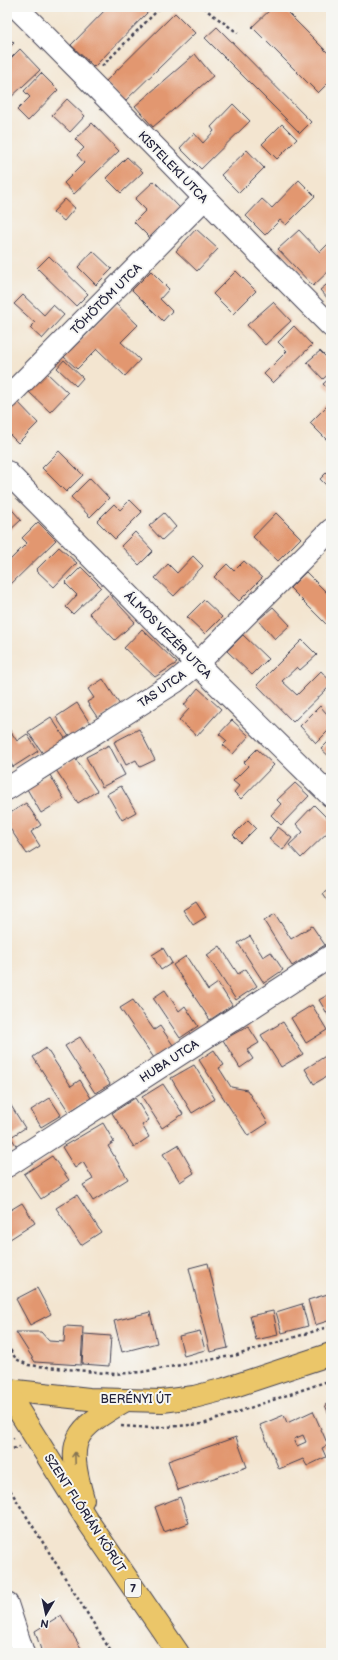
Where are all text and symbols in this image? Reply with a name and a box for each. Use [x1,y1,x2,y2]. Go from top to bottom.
street label: KISTELEKI UTCA [135,128,211,207]
street label: TÖHÖTÖM UTCA [67,259,146,338]
street label: ÁLMOS VEZÉR UTCA [121,587,216,683]
street label: TAS UTCA [135,667,190,711]
street label: HUBA UTCA [137,1036,202,1086]
street label: BERÉNYI ÚT [101,1390,172,1407]
street label: SZENT FLÓRIÁN KÖRÚT [41,1450,131,1576]
one-way arrow [71,1452,78,1465]
road number: 7 [125,1579,141,1597]
north arrow [26,1594,66,1634]
text: N [39,1616,50,1630]

